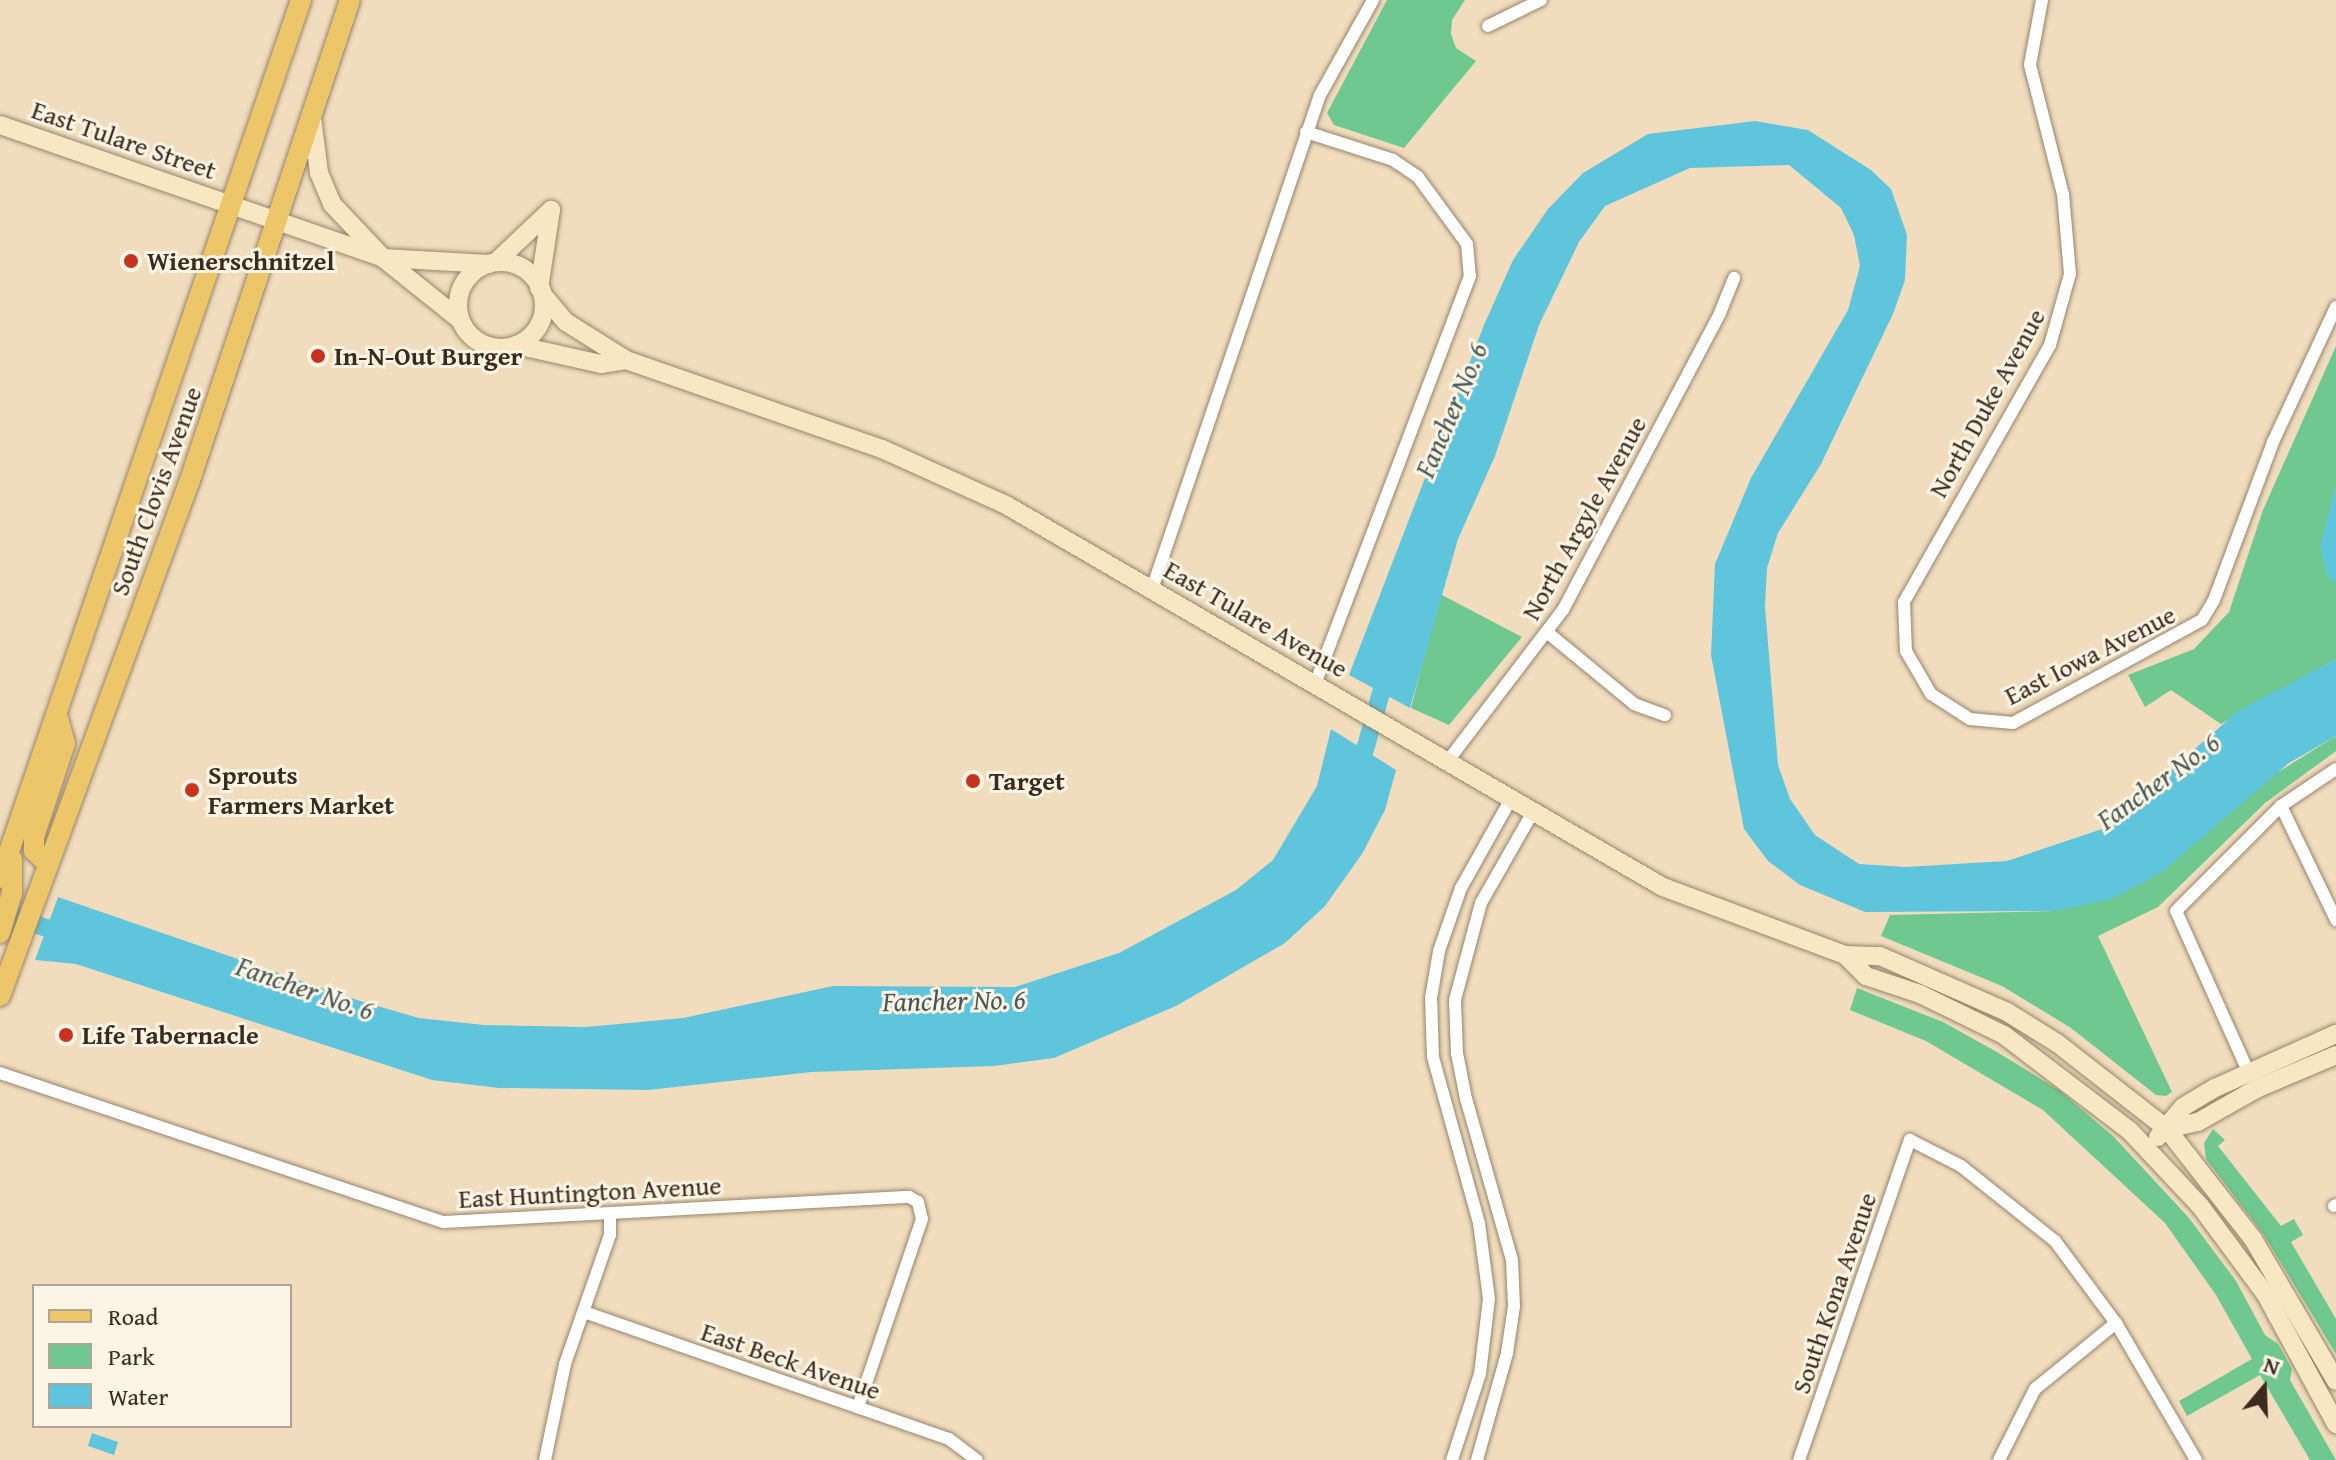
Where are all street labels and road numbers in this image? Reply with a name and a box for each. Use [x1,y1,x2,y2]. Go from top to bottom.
street label: East Tulare Street [28,94,220,186]
street label: North Duke Avenue [1922,303,2052,503]
street label: South Clovis Avenue [104,382,208,600]
street label: North Argyle Avenue [1515,411,1653,625]
street label: East Tulare Avenue [1159,554,1353,684]
street label: East Iowa Avenue [1999,599,2181,711]
street label: East Huntington Avenue [458,1170,722,1214]
street label: South Kona Avenue [1785,1188,1883,1398]
street label: East Beck Avenue [697,1316,885,1406]

